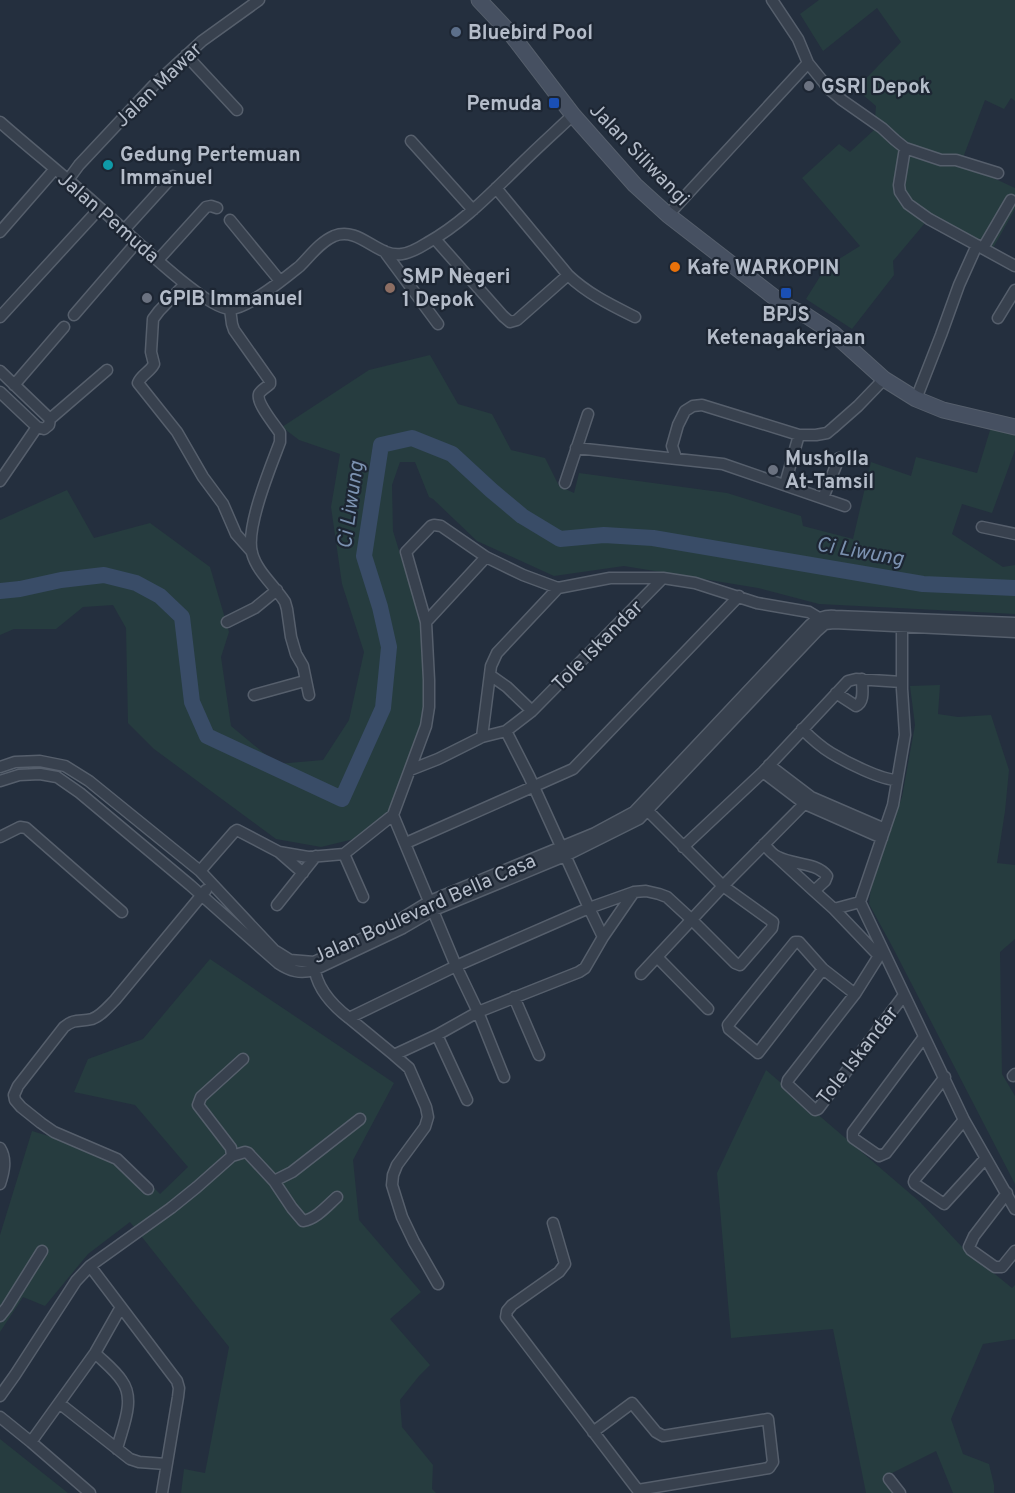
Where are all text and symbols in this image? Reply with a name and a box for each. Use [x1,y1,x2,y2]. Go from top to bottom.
place label: Bluebird Pool [468,21,593,47]
marker: Bluebird Pool [449,25,463,39]
street label: Jalan Mawar [110,37,209,134]
place label: GSRI Depok [821,75,931,101]
marker: GSRI Depok [802,79,816,93]
place label: Pemuda [466,92,542,118]
marker: Pemuda [547,96,561,110]
street label: Jalan Siliwangi [583,98,694,212]
place label: Gedung Pertemuan Immanuel [120,143,301,192]
marker: Gedung Pertemuan Immanuel [101,158,115,172]
street label: Jalan Pemuda [51,167,164,270]
place label: Kafe WARKOPIN [687,256,839,282]
marker: Kafe WARKOPIN [668,260,682,274]
place label: SMP Negeri 1 Depok [402,265,511,314]
marker: SMP Negeri 1 Depok [383,281,397,295]
marker: BPJS Ketenagakerjaan [779,286,793,300]
place label: GPIB Immanuel [159,287,303,313]
marker: GPIB Immanuel [140,291,154,305]
place label: BPJS Ketenagakerjaan [706,303,866,352]
place label: Musholla At-Tamsil [785,447,874,496]
water label: Ci Liwung [332,459,371,551]
marker: Musholla At-Tamsil [766,463,780,477]
water label: Ci Liwung [814,532,906,574]
street label: Tole Iskandar [547,595,650,698]
street label: Jalan Boulevard Bella Casa [309,849,540,971]
street label: Tole Iskandar [812,1001,905,1111]

